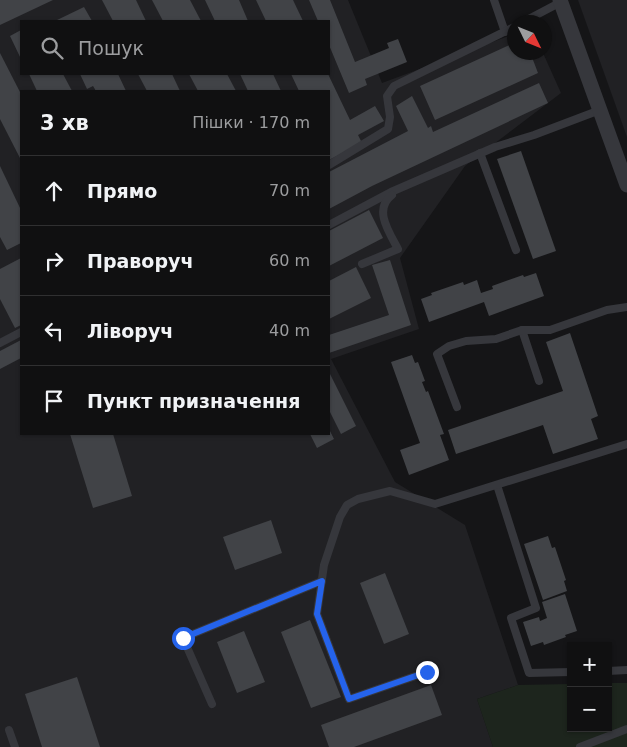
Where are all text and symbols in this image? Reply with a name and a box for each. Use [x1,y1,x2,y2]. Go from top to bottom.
north arrow [507,15,552,60]
search box [20,20,330,75]
icon: search [38,34,66,62]
text: Пошук [78,37,144,59]
text: 3 хв [40,111,89,135]
text: Пішки · 170 m [192,113,310,132]
icon: ahead [40,177,68,205]
text: Прямо [87,180,157,202]
text: 70 m [269,181,310,200]
icon: right [40,247,68,275]
text: Праворуч [87,250,193,272]
text: 60 m [269,251,310,270]
icon: left [40,317,68,345]
text: Ліворуч [87,320,173,342]
text: 40 m [269,321,310,340]
icon: arrive [40,387,68,415]
text: Пункт призначення [87,390,300,412]
route start [172,627,195,650]
map controls [567,642,612,732]
button: + [567,642,612,687]
route end [416,661,439,684]
button: − [567,687,612,732]

